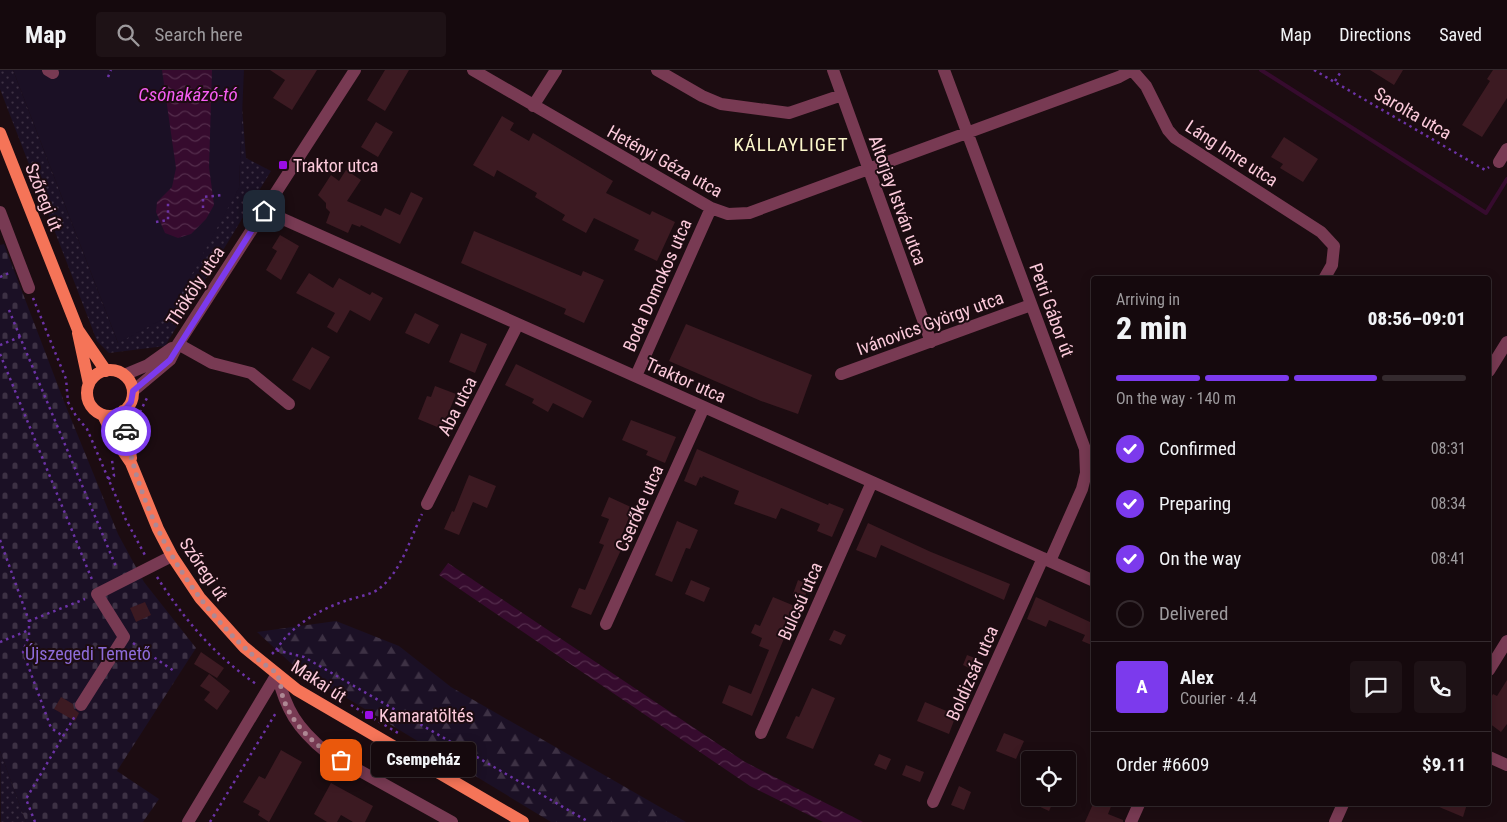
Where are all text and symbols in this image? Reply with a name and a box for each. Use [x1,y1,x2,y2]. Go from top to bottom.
search box [96,12,446,57]
text: Map [25,21,66,49]
icon: search [114,21,142,49]
text: Search here [154,23,243,46]
text: Map [1280,24,1311,45]
text: Directions [1339,24,1411,45]
text: Saved [1439,24,1482,45]
water label: Csónakázó-tó [138,83,238,106]
street label: Sarolta utca [1371,83,1455,143]
street label: Láng Imre utca [1182,115,1282,191]
street label: Hetényi Géza utca [604,121,726,201]
street label: Altorjay István utca [865,132,931,268]
district label: KÁLLAYLIGET [733,133,849,156]
place label: Traktor utca [293,155,378,176]
marker: Traktor utca [277,159,289,171]
street label: Szőregi út [21,160,67,234]
pin [243,190,285,232]
icon: home [250,197,278,225]
street label: Boda Domokos utca [618,215,696,355]
street label: Thököly utca [161,242,229,330]
street label: Petri Gábor út [1025,260,1079,360]
street label: Ivánovics György utca [854,287,1006,359]
text: Arriving in [1116,290,1180,309]
text: 08:56–09:01 [1368,307,1466,330]
text: 2 min [1116,309,1187,347]
street label: Traktor utca [643,353,729,407]
street label: Aba utca [433,373,481,439]
text: On the way · 140 m [1116,389,1236,408]
courier [101,406,151,456]
icon: car [112,417,140,445]
icon: check [1116,435,1144,463]
text: Confirmed [1159,437,1236,460]
text: 08:31 [1431,439,1466,458]
street label: Cserőke utca [611,461,667,555]
icon: check [1116,490,1144,518]
text: Preparing [1159,492,1231,515]
text: 08:34 [1431,494,1466,513]
street label: Szőregi út [175,534,233,604]
icon: check [1116,545,1144,573]
text: On the way [1159,547,1241,570]
text: 08:41 [1431,549,1466,568]
street label: Bulcsú utca [774,559,826,643]
text: Delivered [1159,602,1228,625]
street label: Boldizsár utca [942,622,1002,724]
park label: Újszegedi Temető [25,643,151,664]
street label: Makai út [288,656,350,706]
button: chat [1350,661,1402,713]
button: phone [1414,661,1466,713]
text: Alex [1180,666,1214,689]
text: A [1136,675,1148,698]
text: Courier · 4.4 [1180,689,1257,708]
place label: Kamaratöltés [379,705,474,726]
marker: Kamaratöltés [363,709,375,721]
pin [320,739,362,781]
callout: Csempeház [371,742,476,778]
icon: bag [327,746,355,774]
text: Csempeház [386,750,461,769]
map controls [1021,751,1076,806]
button: locate [1021,751,1076,806]
text: Order #6609 [1116,753,1209,776]
text: $9.11 [1422,753,1466,776]

